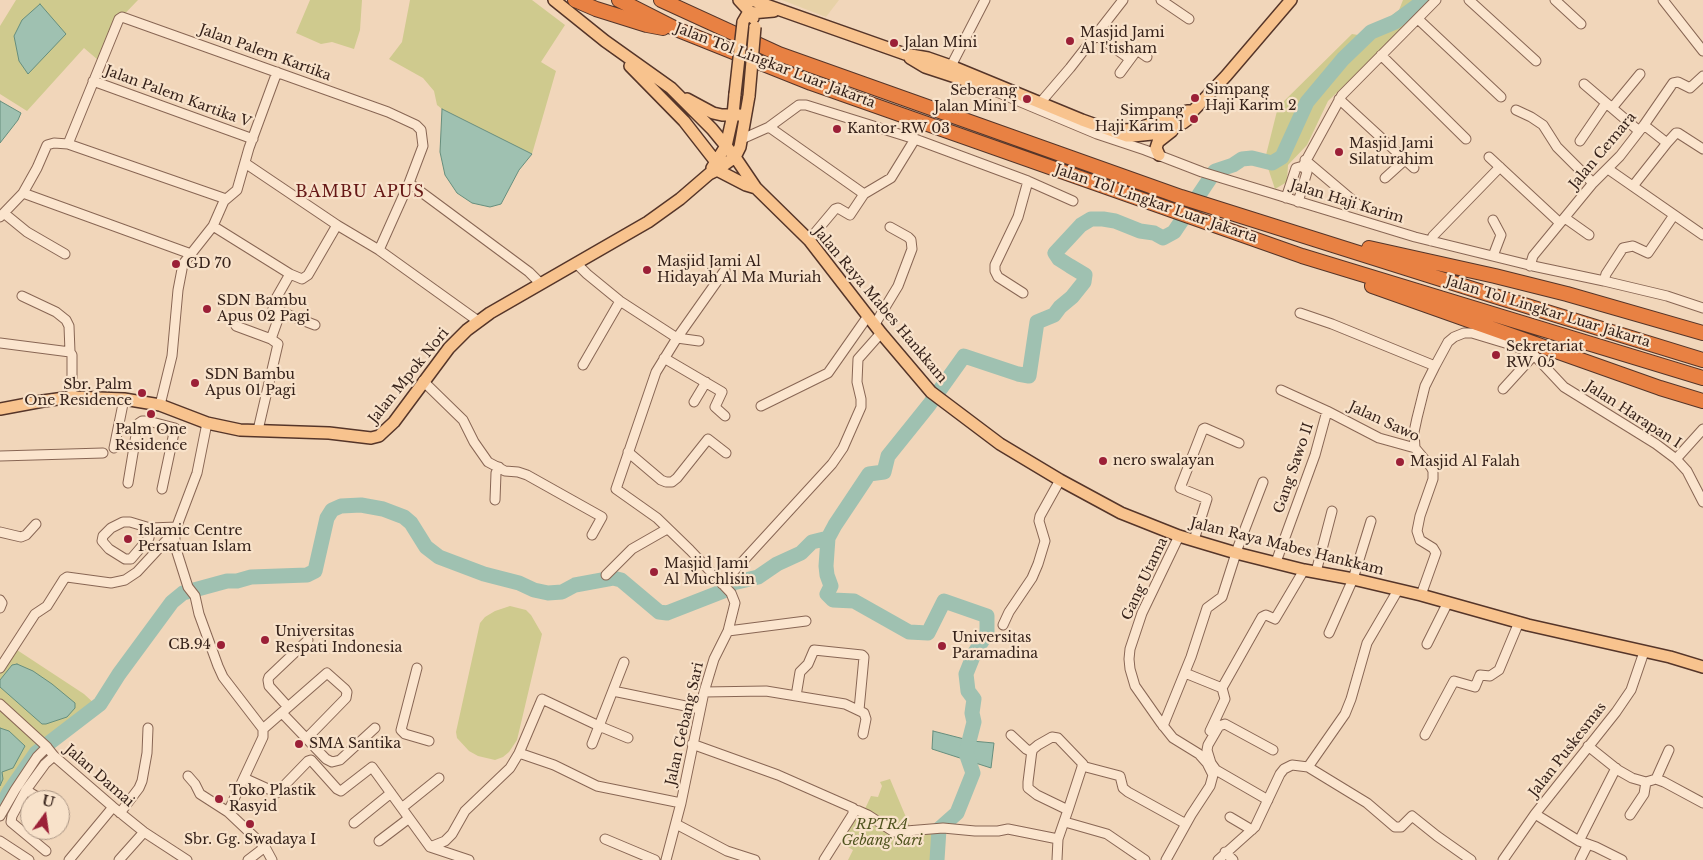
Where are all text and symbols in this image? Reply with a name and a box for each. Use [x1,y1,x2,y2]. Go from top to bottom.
street label: Jalan Tol Lingkar Luar Jakarta [672,20,878,112]
street label: Jalan Palem Kartika [197,21,333,85]
place label: Masjid Jami Al I'tisham [1080,25,1164,58]
place label: Jalan Mini [904,35,977,51]
marker: Masjid Jami Al I'tisham [1064,35,1076,47]
marker: Jalan Mini [888,37,900,49]
street label: Jalan Palem Kartika V [103,63,253,131]
place label: Simpang Haji Karim 2 [1205,82,1297,114]
place label: Seberang Jalan Mini I [934,83,1017,115]
marker: Simpang Haji Karim 2 [1189,92,1201,104]
marker: Seberang Jalan Mini I [1021,93,1033,105]
place label: Simpang Haji Karim 1 [1095,103,1184,136]
street label: Jalan Cemara [1566,109,1640,193]
marker: Simpang Haji Karim 1 [1188,113,1200,125]
place label: Kantor RW 03 [847,121,950,137]
marker: Kantor RW 03 [831,123,843,135]
place label: Masjid Jami Silaturahim [1349,136,1434,168]
marker: Masjid Jami Silaturahim [1333,146,1345,158]
street label: Jalan Tol Lingkar Luar Jakarta [1052,161,1260,247]
street label: Jalan Haji Karim [1288,177,1406,227]
district label: BAMBU APUS [294,182,426,202]
street label: Jalan Raya Mabes Hankkam [810,223,950,387]
place label: Masjid Jami Al Hidayah Al Ma Muriah [657,254,821,286]
place label: GD 70 [186,256,232,272]
marker: GD 70 [170,258,182,270]
marker: Masjid Jami Al Hidayah Al Ma Muriah [641,264,653,276]
street label: Jalan Tol Lingkar Luar Jakarta [1444,273,1652,351]
place label: SDN Bambu Apus 02 Pagi [217,293,310,326]
marker: SDN Bambu Apus 02 Pagi [201,303,213,315]
street label: Jalan Mpok Nori [365,325,453,427]
place label: Sekretariat RW 05 [1506,339,1584,372]
marker: Sekretariat RW 05 [1490,349,1502,361]
place label: SDN Bambu Apus 01 Pagi [205,367,296,400]
place label: Sbr. Palm One Residence [24,377,132,410]
marker: SDN Bambu Apus 01 Pagi [189,377,201,389]
street label: Jalan Harapan I [1582,378,1684,452]
marker: Sbr. Palm One Residence [136,387,148,399]
street label: Jalan Sawo [1346,398,1422,446]
marker: Palm One Residence [145,408,157,420]
street label: Gang Sawo II [1271,420,1317,516]
place label: Palm One Residence [115,422,187,454]
place label: nero swalayan [1113,453,1214,469]
place label: Masjid Al Falah [1410,454,1520,470]
marker: nero swalayan [1097,455,1109,467]
marker: Masjid Al Falah [1394,456,1406,468]
street label: Jalan Raya Mabes Hankkam [1189,515,1385,579]
place label: Islamic Centre Persatuan Islam [138,523,252,556]
marker: Islamic Centre Persatuan Islam [122,533,134,545]
street label: Gang Utama [1118,535,1172,623]
place label: Masjid Jami Al Muchlisin [664,556,755,588]
marker: Masjid Jami Al Muchlisin [648,566,660,578]
place label: Universitas Respati Indonesia [275,624,402,656]
place label: Universitas Paramadina [952,630,1038,662]
marker: Universitas Respati Indonesia [259,634,271,646]
place label: CB.94 [168,637,211,653]
marker: CB.94 [215,639,227,651]
marker: Universitas Paramadina [936,640,948,652]
street label: Jalan Gebang Sari [663,661,707,787]
street label: Jalan Puskesmas [1526,699,1610,801]
place label: SMA Santika [309,736,401,752]
marker: SMA Santika [293,738,305,750]
street label: Jalan Damai [61,741,137,811]
place label: Toko Plastik Rasyid [229,783,316,816]
north arrow [20,790,70,840]
text: U [40,791,57,812]
marker: Toko Plastik Rasyid [213,793,225,805]
park label: RPTRA Gebang Sari [841,817,923,850]
marker: Sbr. Gg. Swadaya I [244,818,256,830]
place label: Sbr. Gg. Swadaya I [184,832,316,848]

